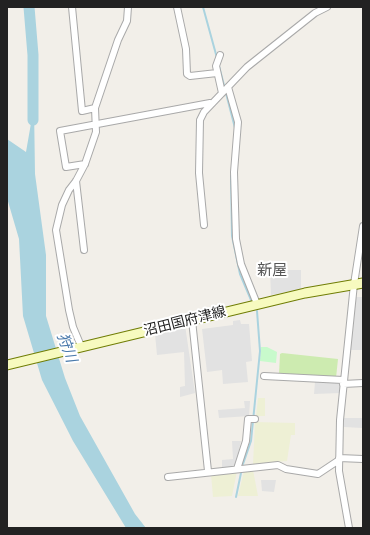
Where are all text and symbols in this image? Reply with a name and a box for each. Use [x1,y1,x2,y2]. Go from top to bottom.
district label: 新屋 [257,262,287,280]
street label: 沼田国府津線 [142,304,228,340]
water label: 狩川 [52,331,80,365]

